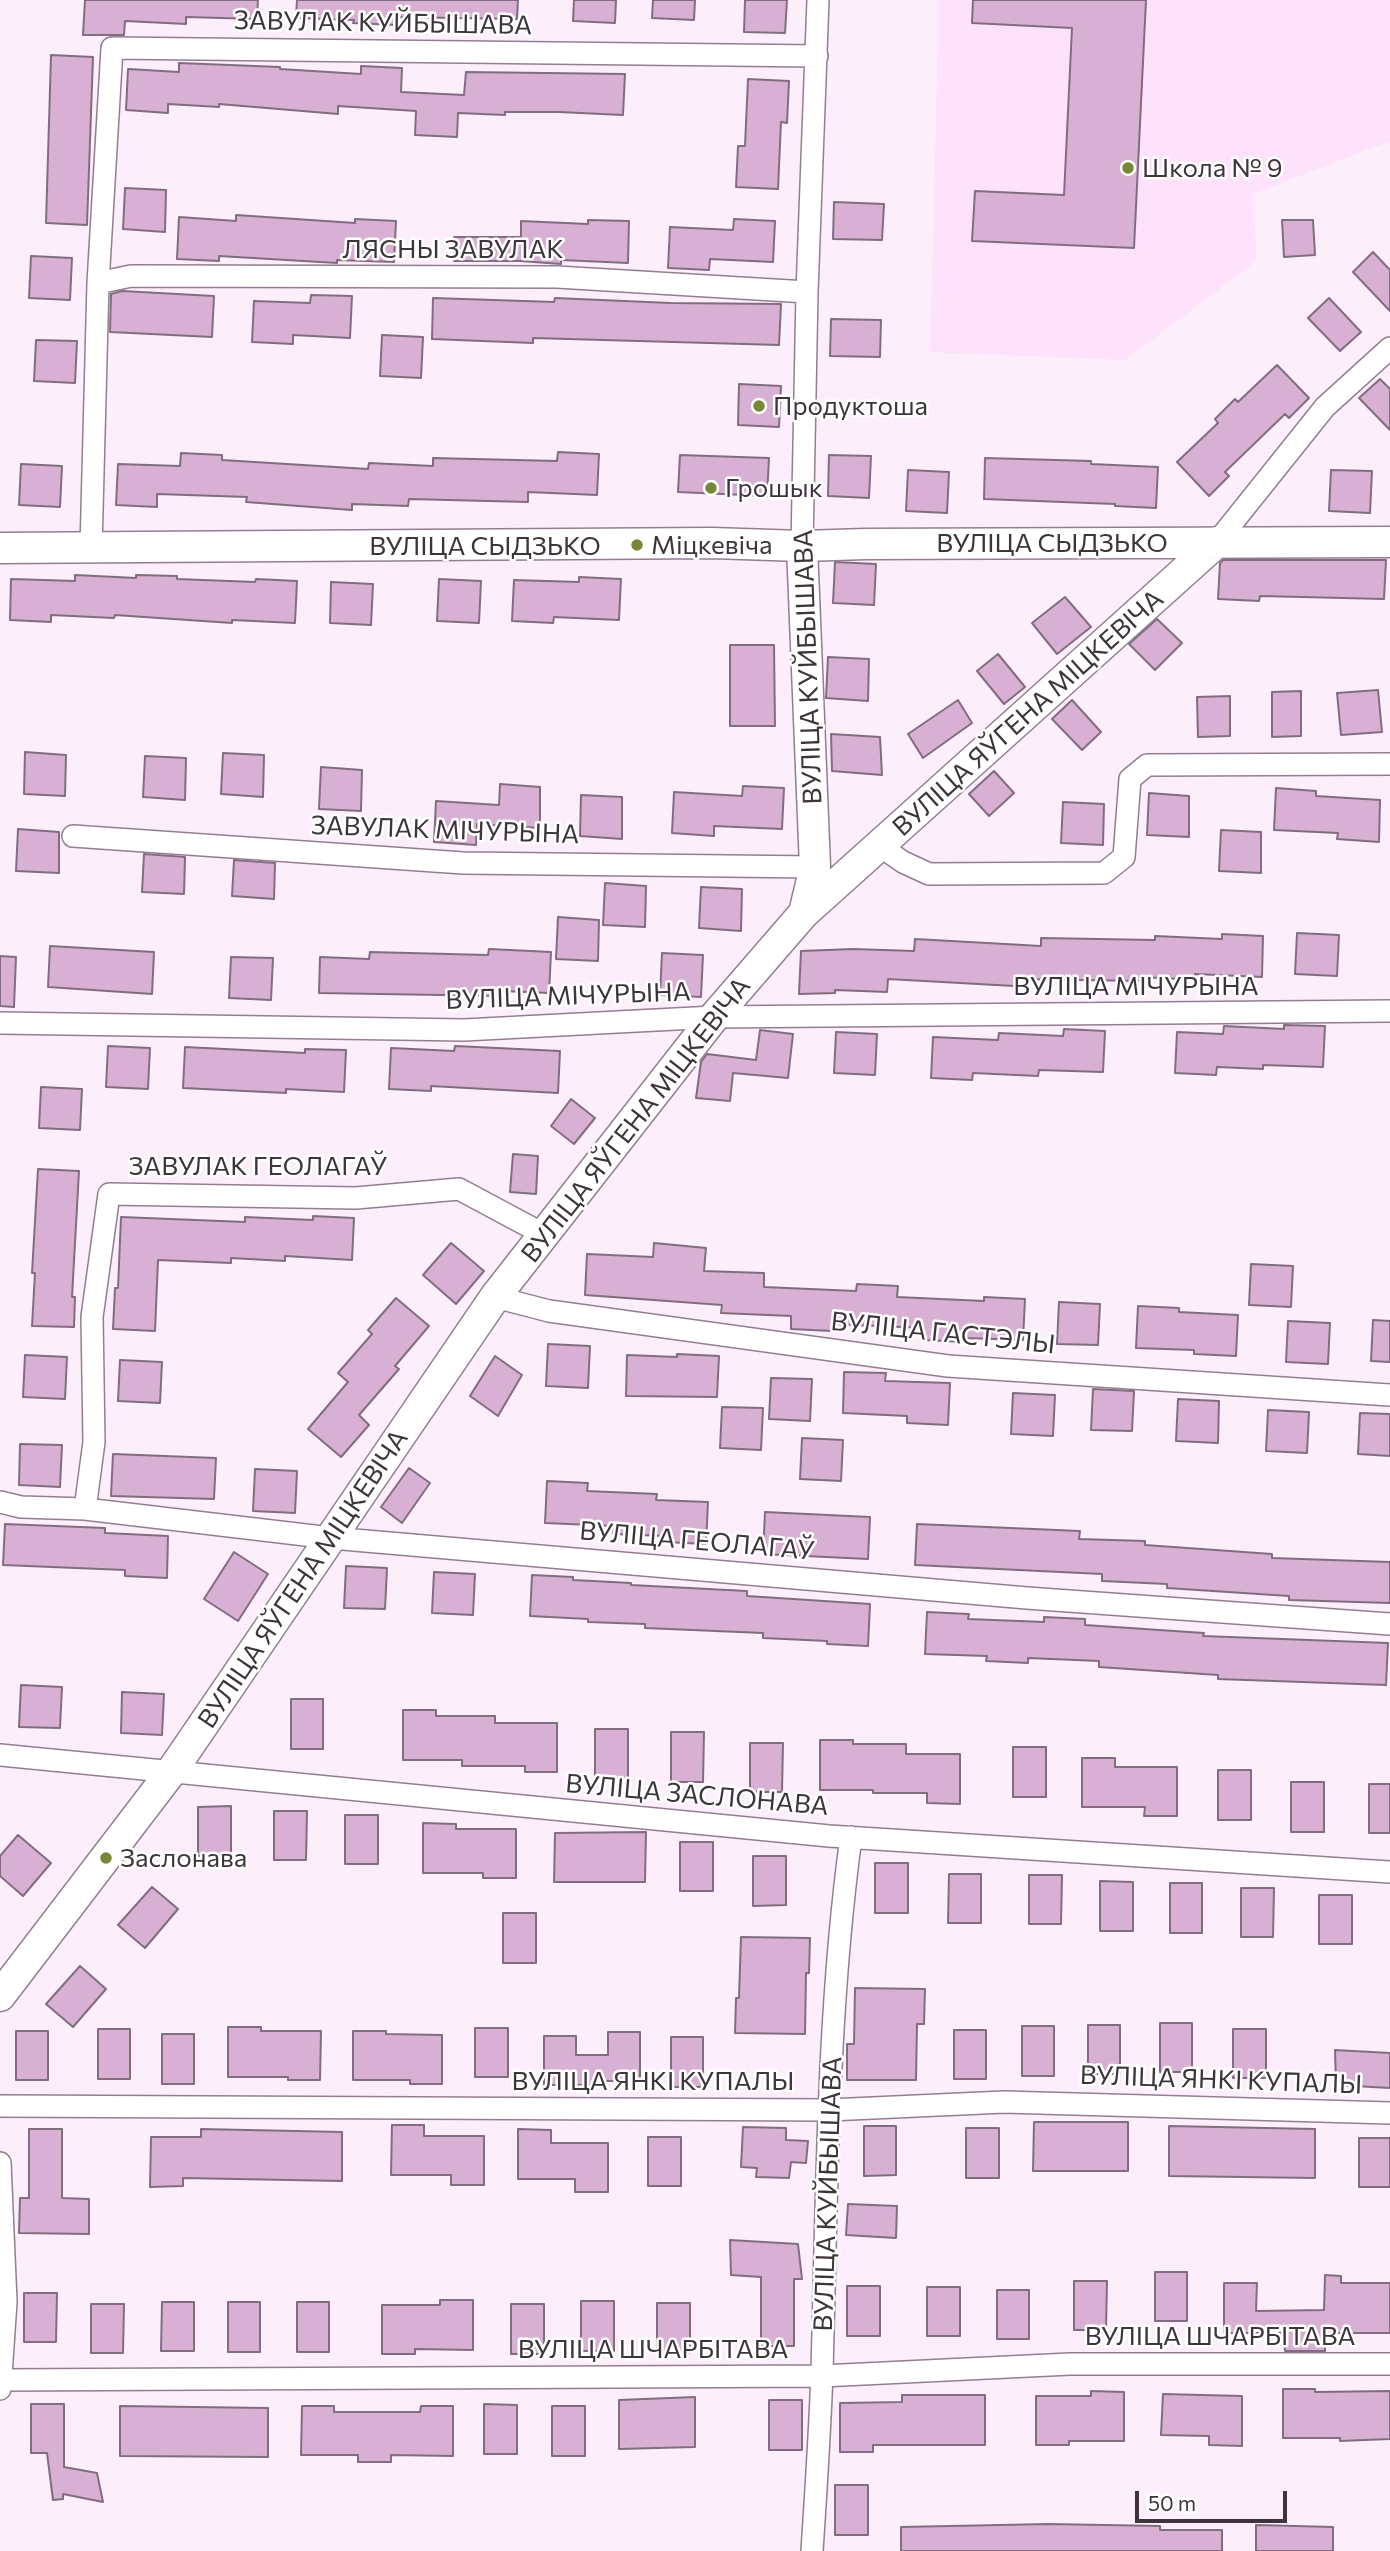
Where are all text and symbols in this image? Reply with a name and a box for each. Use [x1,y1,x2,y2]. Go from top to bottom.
street label: ЗАВУЛАК КУЙБЫШАВА [234,5,532,41]
place label: Школа № 9 [1142,152,1283,184]
marker: Школа № 9 [1120,160,1136,176]
street label: ЛЯСНЫ ЗАВУЛАК [342,233,564,265]
place label: Продуктоша [773,390,928,422]
marker: Продуктоша [751,398,767,414]
place label: Грошык [725,472,823,504]
marker: Грошык [703,480,719,496]
street label: ВУЛІЦА СЫДЗЬКО [936,527,1168,559]
place label: Міцкевіча [651,529,772,561]
street label: ВУЛІЦА КУЙБЫШАВА [788,529,828,805]
street label: ВУЛІЦА СЫДЗЬКО [369,530,601,562]
marker: Міцкевіча [629,537,645,553]
street label: ВУЛІЦА ЯЎГЕНА МІЦКЕВІЧА [886,583,1170,843]
street label: ЗАВУЛАК МІЧУРЫНА [310,810,580,850]
street label: ВУЛІЦА МІЧУРЫНА [1013,970,1259,1002]
street label: ВУЛІЦА ЯЎГЕНА МІЦКЕВІЧА [515,971,757,1269]
street label: ВУЛІЦА МІЧУРЫНА [445,976,691,1016]
street label: ЗАВУЛАК ГЕОЛАГАЎ [128,1150,388,1182]
street label: ВУЛІЦА ГАСТЭЛЫ [829,1306,1057,1360]
street label: ВУЛІЦА ЯЎГЕНА МІЦКЕВІЧА [191,1424,415,1734]
street label: ВУЛІЦА ГЕОЛАГАЎ [578,1515,816,1567]
street label: ВУЛІЦА ЗАСЛОНАВА [564,1768,830,1822]
place label: Заслонава [120,1842,247,1874]
marker: Заслонава [98,1850,114,1866]
street label: ВУЛІЦА КУЙБЫШАВА [808,2056,848,2332]
street label: ВУЛІЦА ЯНКІ КУПАЛЫ [1079,2059,1363,2101]
street label: ВУЛІЦА ЯНКІ КУПАЛЫ [512,2065,794,2097]
street label: ВУЛІЦА ШЧАРБІТАВА [1085,2320,1355,2352]
street label: ВУЛІЦА ШЧАРБІТАВА [518,2333,788,2365]
scale bar [1138,2478,1290,2522]
text: 50 m [1148,2490,1196,2515]

